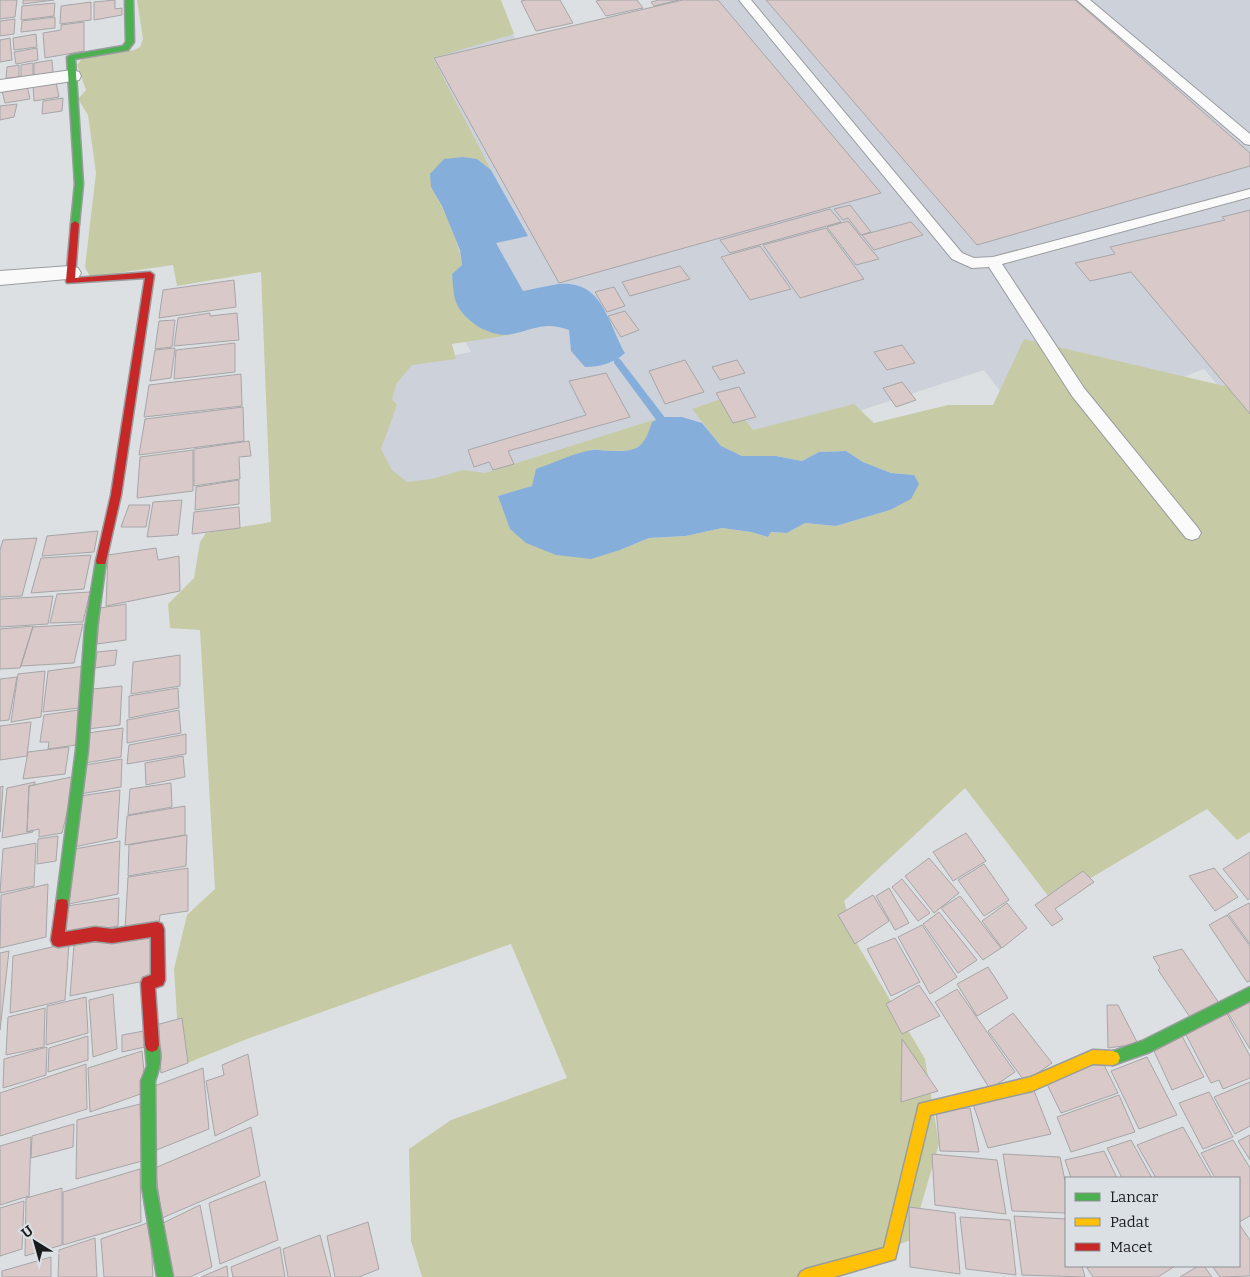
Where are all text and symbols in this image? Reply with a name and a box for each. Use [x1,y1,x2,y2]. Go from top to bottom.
legend [1065,1177,1240,1267]
text: Lancar [1110,1188,1158,1206]
text: Padat [1110,1213,1150,1231]
north arrow [10,1217,60,1267]
text: U [18,1222,37,1242]
text: Macet [1110,1238,1153,1256]

